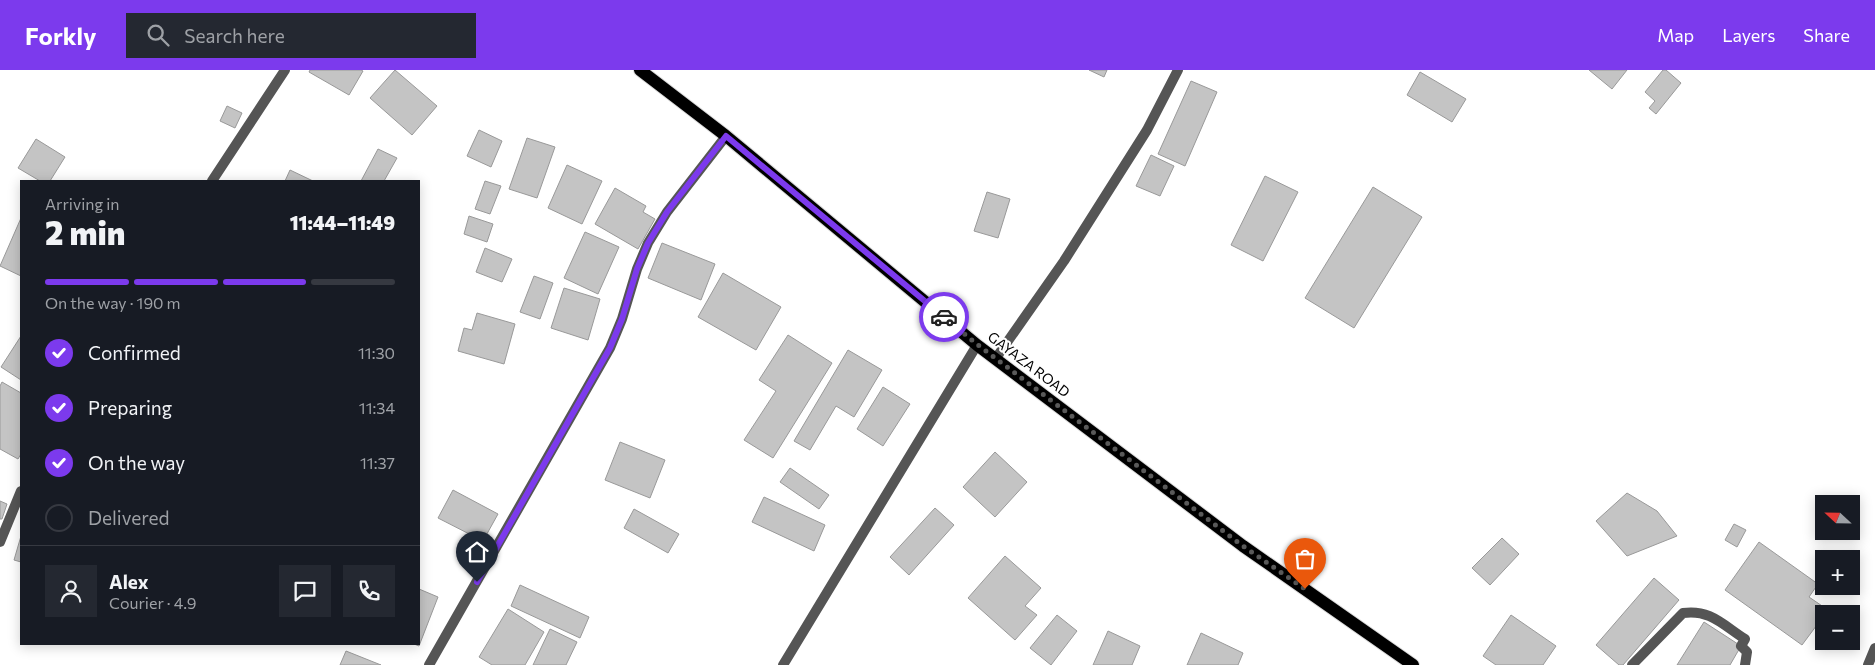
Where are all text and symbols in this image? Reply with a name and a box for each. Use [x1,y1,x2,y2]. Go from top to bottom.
search box [126,13,476,58]
text: Forkly [25,21,96,50]
icon: search [144,21,172,49]
text: Search here [184,24,285,47]
text: Map [1657,24,1694,46]
text: Layers [1722,24,1775,46]
text: Share [1803,24,1850,46]
text: Arriving in [45,194,119,213]
text: 11:44–11:49 [290,211,395,234]
text: 2 min [45,212,125,252]
courier [919,292,969,342]
text: On the way · 190 m [45,293,181,312]
icon: car [930,303,958,331]
street label: GAYAZA ROAD [985,328,1073,400]
icon: check [45,339,73,367]
text: Confirmed [88,341,181,364]
text: 11:30 [358,343,395,362]
icon: check [45,394,73,422]
text: Preparing [88,396,172,419]
text: 11:34 [359,398,395,417]
icon: check [45,449,73,477]
text: On the way [88,451,185,474]
text: 11:37 [360,453,395,472]
north arrow [1815,495,1860,540]
map controls [1815,495,1860,650]
text: Delivered [88,506,169,529]
pin [456,531,498,582]
icon: home [463,538,491,566]
pin [1284,538,1326,589]
icon: bag [1291,545,1319,573]
button: + [1815,550,1860,595]
button: person [45,565,97,617]
button: chat [279,565,331,617]
button: phone [343,565,395,617]
text: Alex [109,570,149,593]
text: Courier · 4.9 [109,593,196,612]
button: − [1815,605,1860,650]

